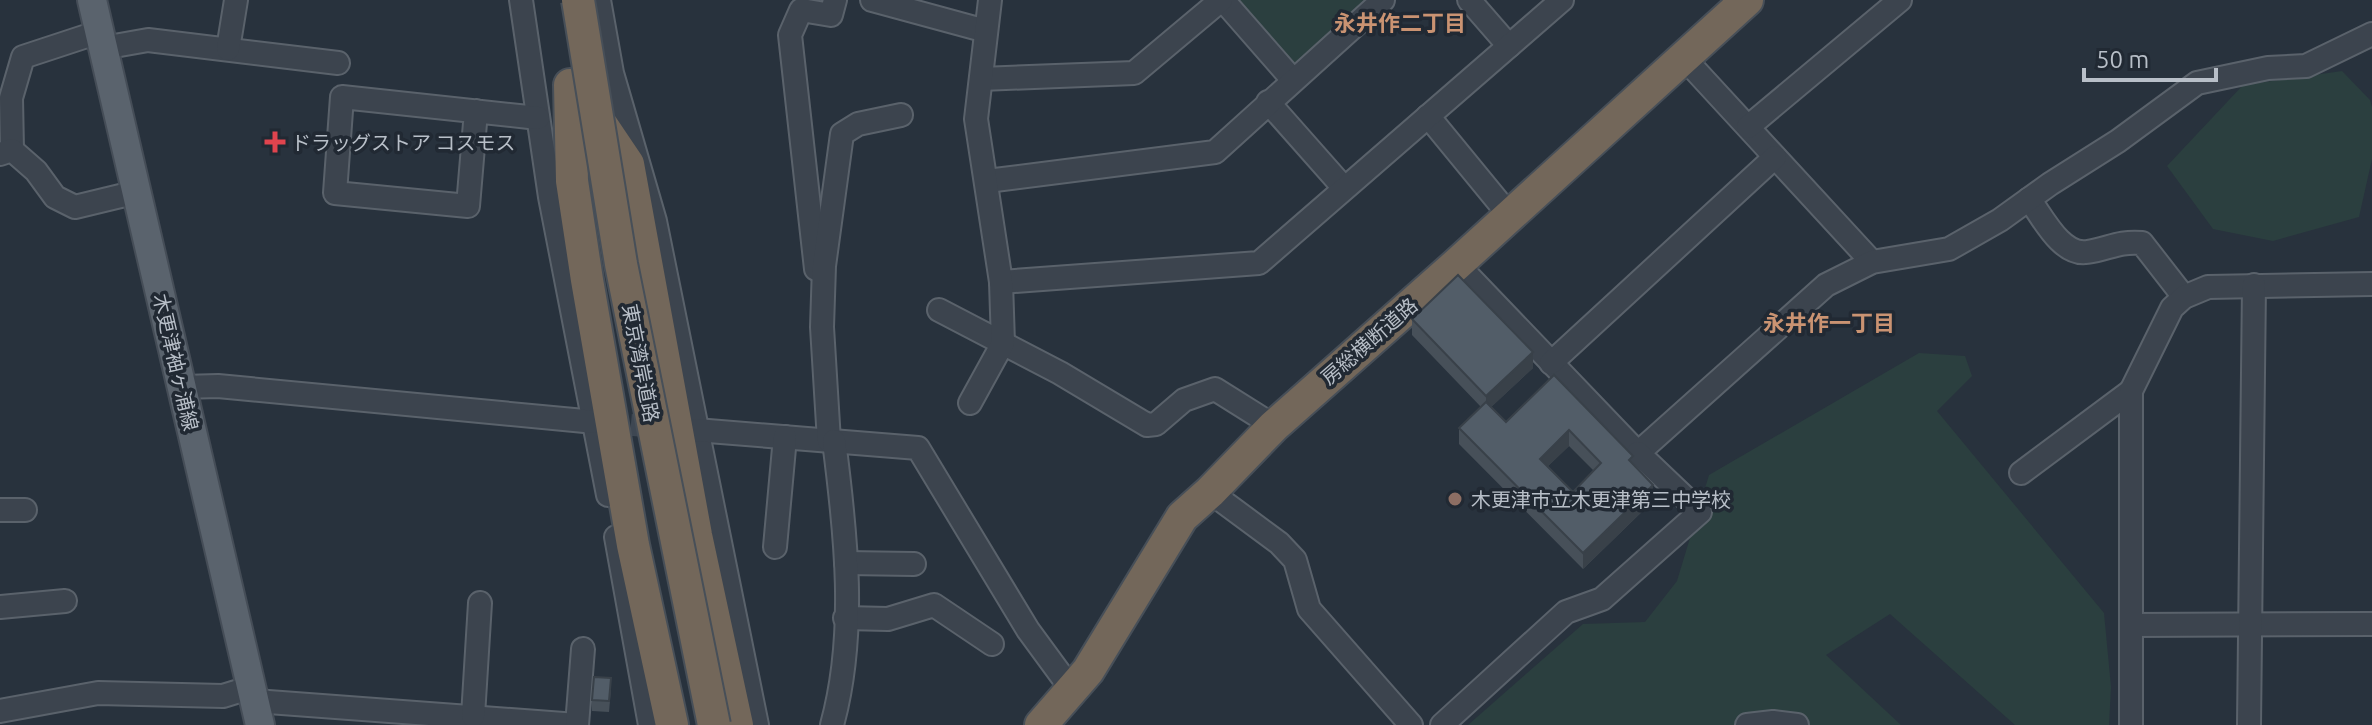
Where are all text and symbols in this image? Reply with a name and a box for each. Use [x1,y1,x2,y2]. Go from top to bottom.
district label: 永井作二丁目 [1334,10,1466,35]
scale bar [2084,32,2216,82]
text: 50 m [2096,46,2149,73]
place label: ドラッグストア コスモス [291,131,516,154]
marker: ドラッグストア コスモス [266,133,284,151]
street label: 木更津袖ヶ浦線 [149,291,203,433]
street label: 房総横断道路 [1316,293,1422,389]
street label: 東京湾岸道路 [618,302,664,424]
district label: 永井作一丁目 [1763,310,1895,335]
place label: 木更津市立木更津第三中学校 [1471,488,1731,511]
marker: 木更津市立木更津第三中学校 [1446,490,1464,508]

